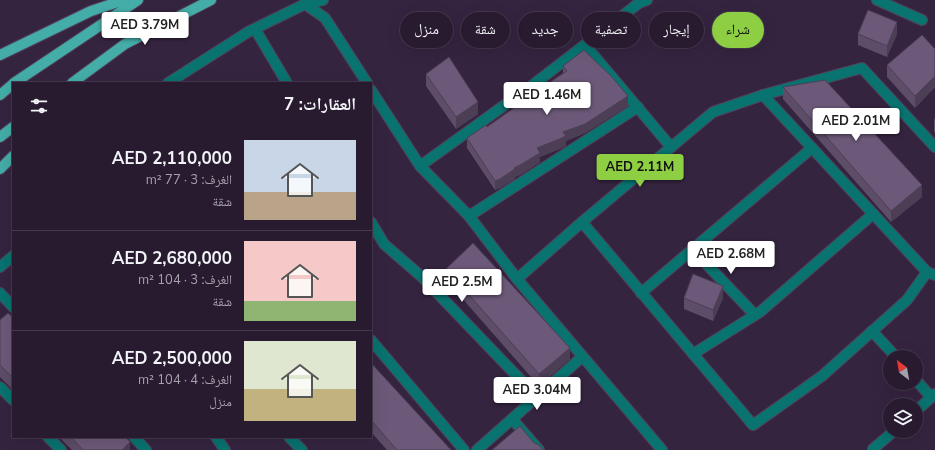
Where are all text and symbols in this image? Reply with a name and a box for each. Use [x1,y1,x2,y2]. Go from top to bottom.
pin: AED 3.79M [99,12,191,46]
chip: منزل [400,12,453,48]
chip: شقة [461,12,510,48]
chip: جديد [518,12,573,48]
chip: تصفية [581,12,641,48]
chip: إيجار [649,12,704,48]
chip: شراء [712,12,764,48]
text: AED 3.79M [111,16,179,34]
pin: AED 1.46M [501,82,593,116]
text: AED 1.46M [513,86,581,104]
text: العقارات: 7 [284,93,356,116]
icon: filters [28,95,50,117]
pin: AED 2.01M [810,108,902,142]
text: AED 2.01M [822,112,890,130]
text: AED 2,110,000 [112,147,232,170]
pin: AED 2.11M [594,154,686,188]
icon: home [276,156,324,204]
text: AED 2.11M [606,158,674,176]
text: الغرف: 3 · 77 m² [146,171,232,189]
text: شقة [213,193,232,211]
pin: AED 2.68M [685,241,777,275]
text: AED 2.68M [697,245,765,263]
text: AED 2,680,000 [112,247,232,270]
icon: home [276,257,324,305]
pin: AED 2.5M [421,269,503,303]
text: الغرف: 3 · 104 m² [138,271,232,289]
text: AED 2.5M [432,273,492,291]
text: شقة [213,293,232,311]
text: AED 2,500,000 [112,347,232,370]
north arrow [883,350,923,390]
map controls [883,350,923,438]
icon: home [276,357,324,405]
text: الغرف: 4 · 104 m² [138,371,232,389]
pin: AED 3.04M [491,377,583,411]
text: AED 3.04M [503,381,571,399]
text: منزل [209,393,232,411]
button: layers [883,398,923,438]

